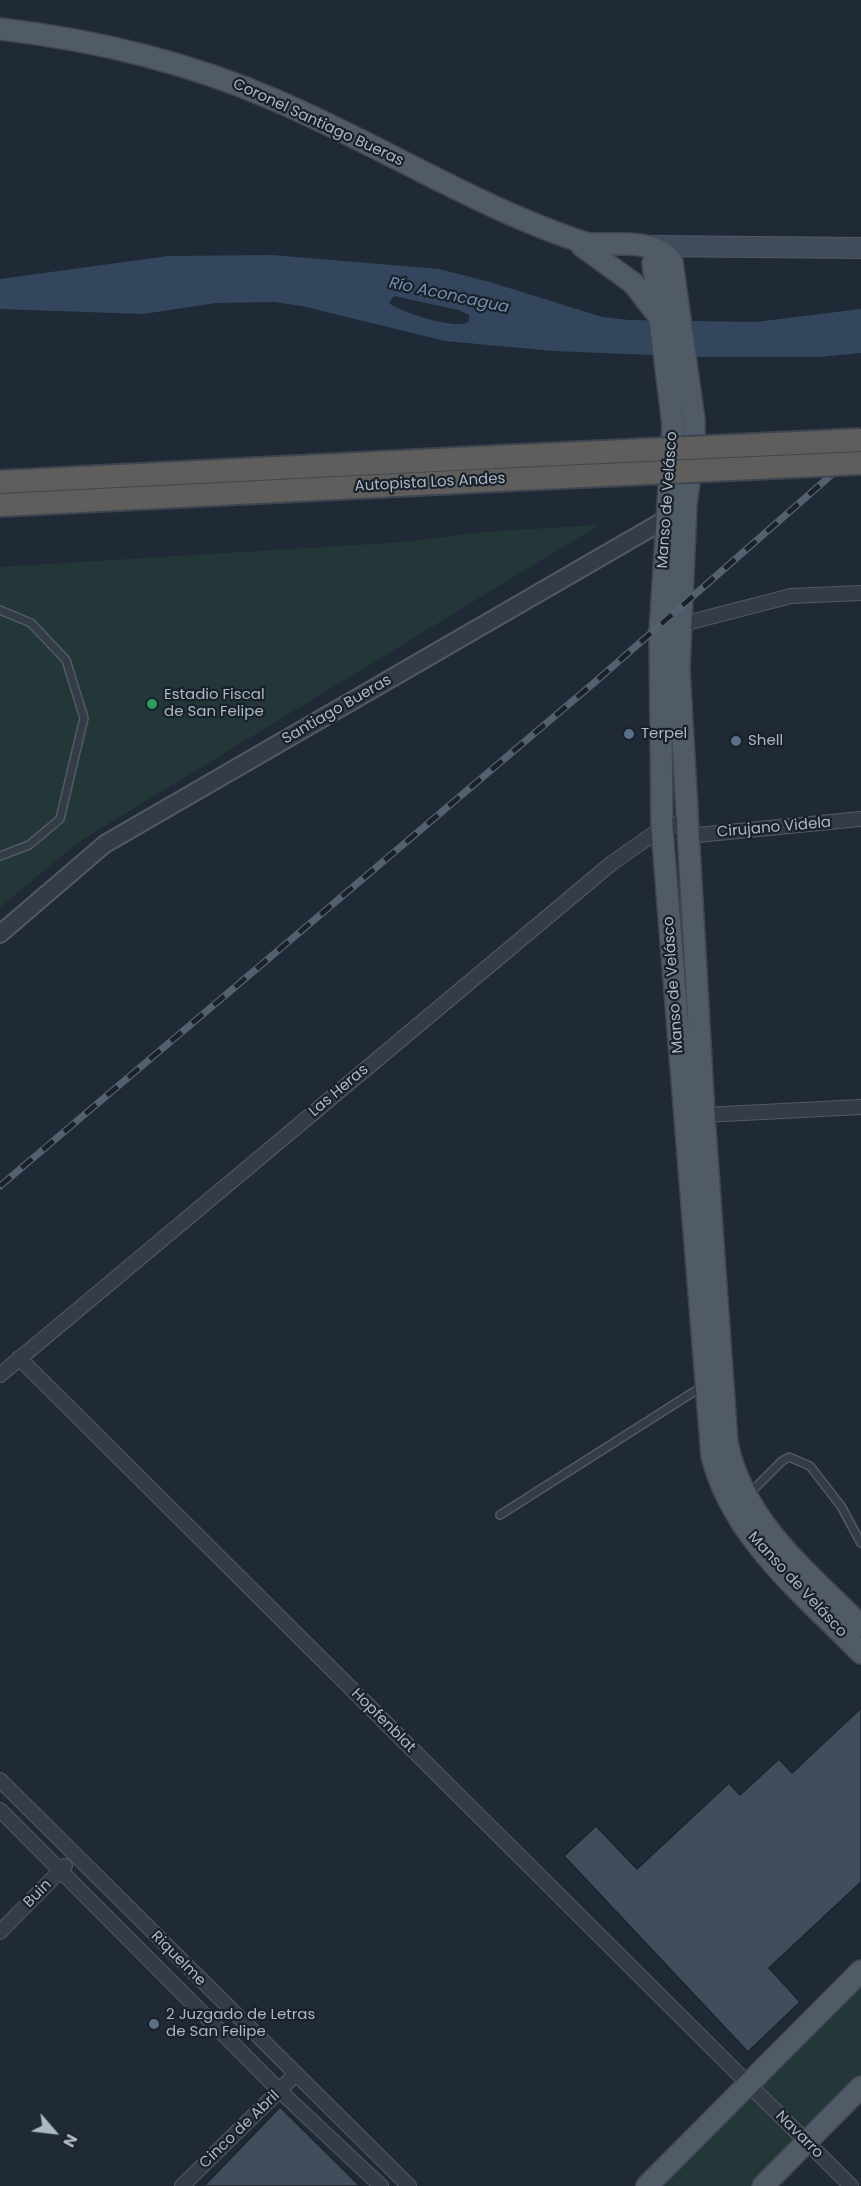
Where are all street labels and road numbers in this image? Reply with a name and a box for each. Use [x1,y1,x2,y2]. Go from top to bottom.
street label: Coronel Santiago Bueras [230,75,406,171]
street label: Manso de Velásco [654,431,682,569]
street label: Autopista Los Andes [354,470,506,496]
street label: Santiago Bueras [279,671,395,749]
street label: Cirujano Videla [716,814,832,842]
street label: Manso de Velásco [660,916,688,1054]
street label: Las Heras [306,1061,372,1121]
street label: Manso de Velásco [744,1529,850,1641]
street label: Hopfenblat [347,1685,419,1757]
street label: Buin [20,1876,56,1912]
street label: Riquelme [147,1928,209,1990]
street label: Cinco de Abril [196,2087,284,2173]
street label: Navarro [771,2107,827,2163]

